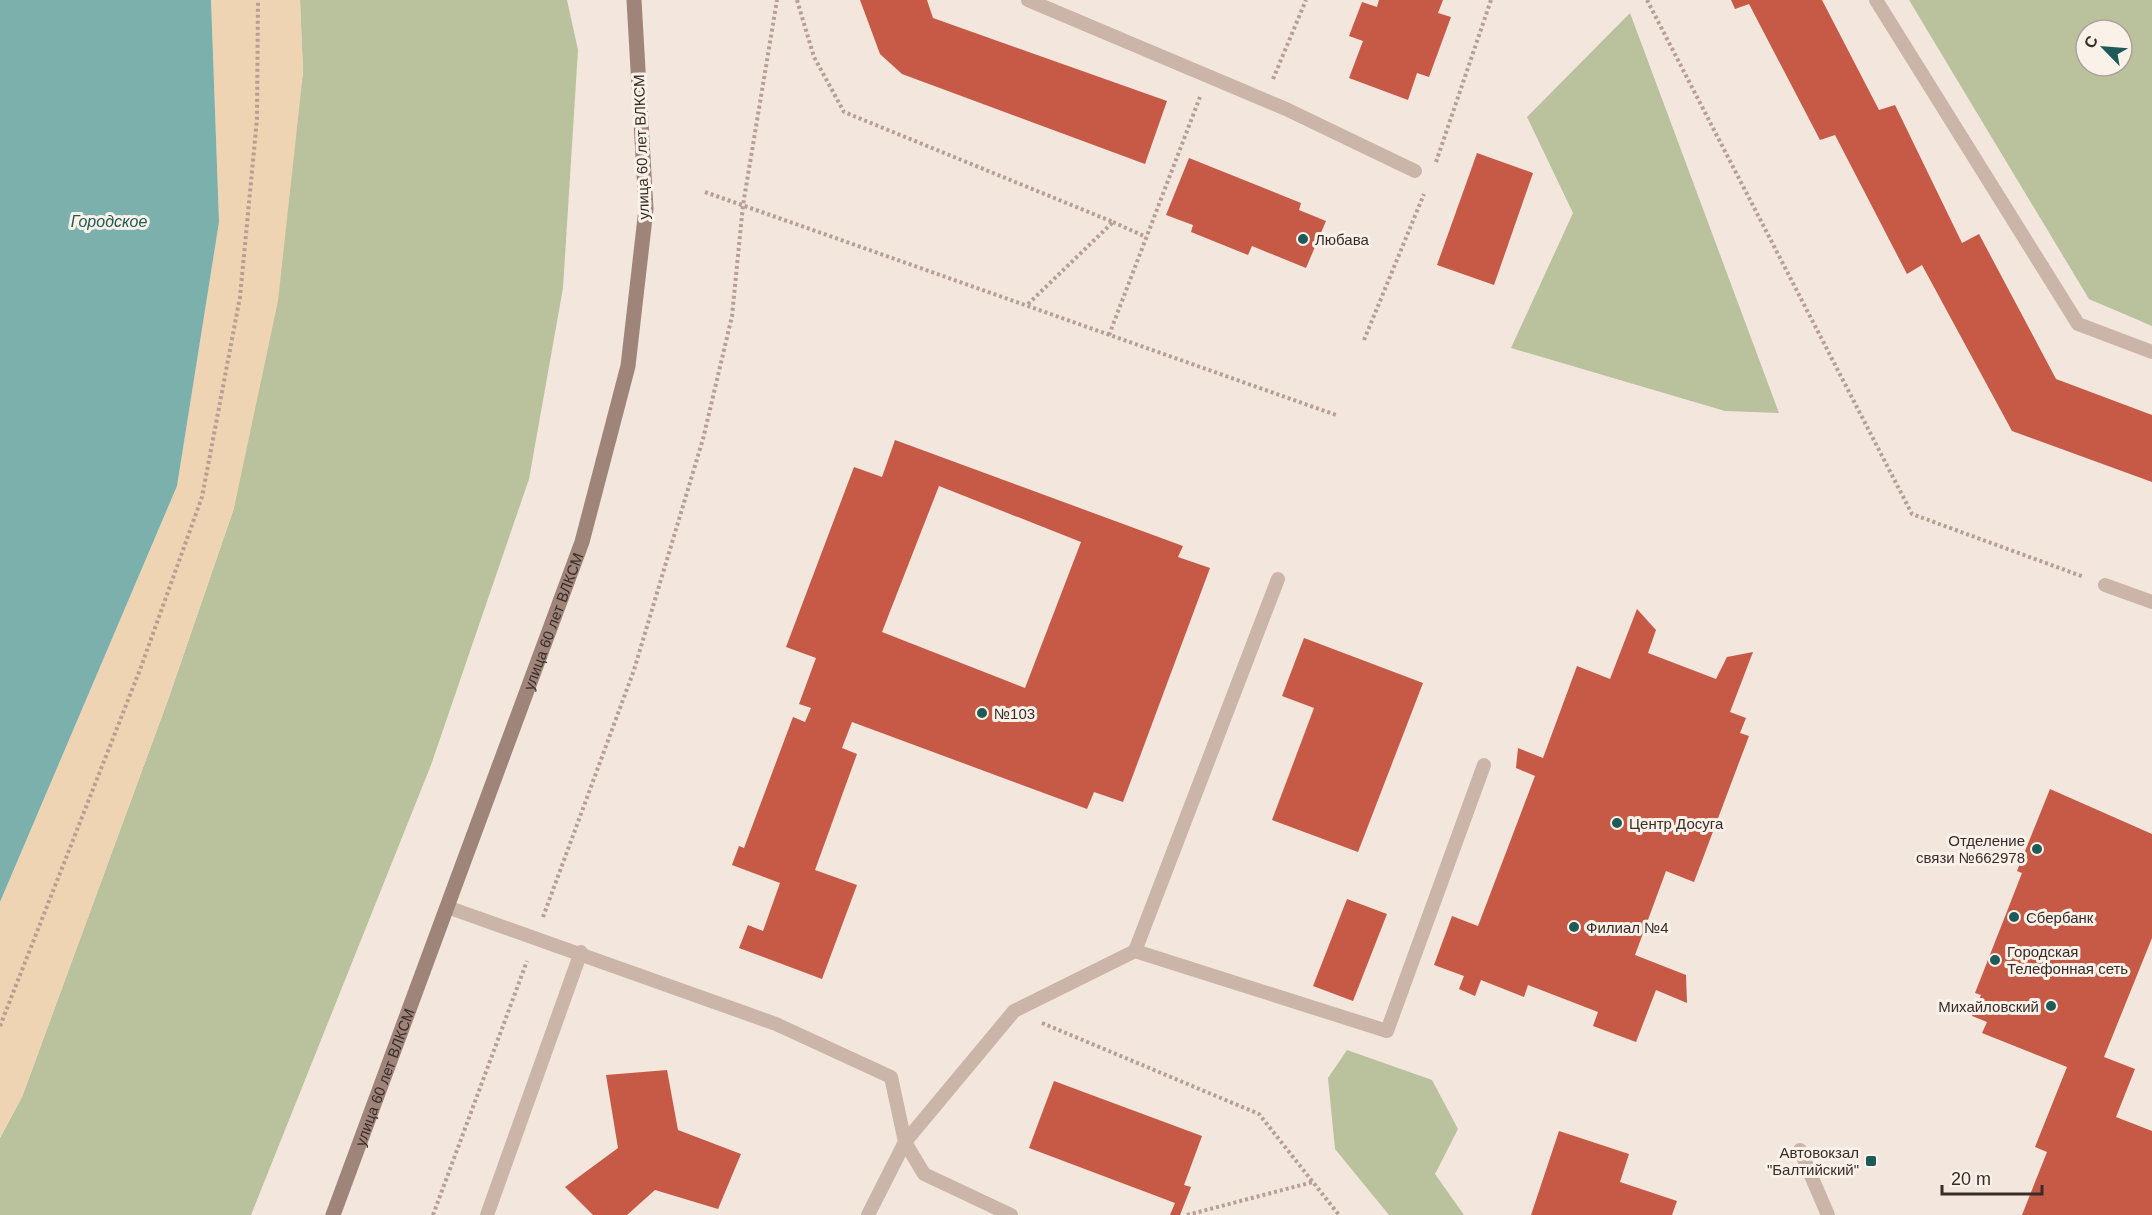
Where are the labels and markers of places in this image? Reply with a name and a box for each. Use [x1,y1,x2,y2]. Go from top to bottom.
place label: Любава [1315,231,1369,248]
marker: Любава [1296,232,1310,246]
place label: №103 [994,705,1035,722]
marker: №103 [975,706,989,720]
place label: Центр Досуга [1629,815,1724,832]
marker: Центр Досуга [1610,816,1624,830]
place label: Отделение связи №662978 [1916,832,2025,866]
marker: Отделение связи №662978 [2030,842,2044,856]
place label: Сбербанк [2026,909,2094,926]
marker: Сбербанк [2007,910,2021,924]
place label: Филиал №4 [1586,919,1669,936]
marker: Филиал №4 [1567,920,1581,934]
place label: Городская Телефонная сеть [2007,943,2128,977]
marker: Городская Телефонная сеть [1988,953,2002,967]
place label: Михайловский [1938,998,2039,1015]
marker: Михайловский [2044,999,2058,1013]
place label: Автовокзал "Балтийский" [1767,1144,1859,1178]
marker: Автовокзал "Балтийский" [1864,1154,1878,1168]

